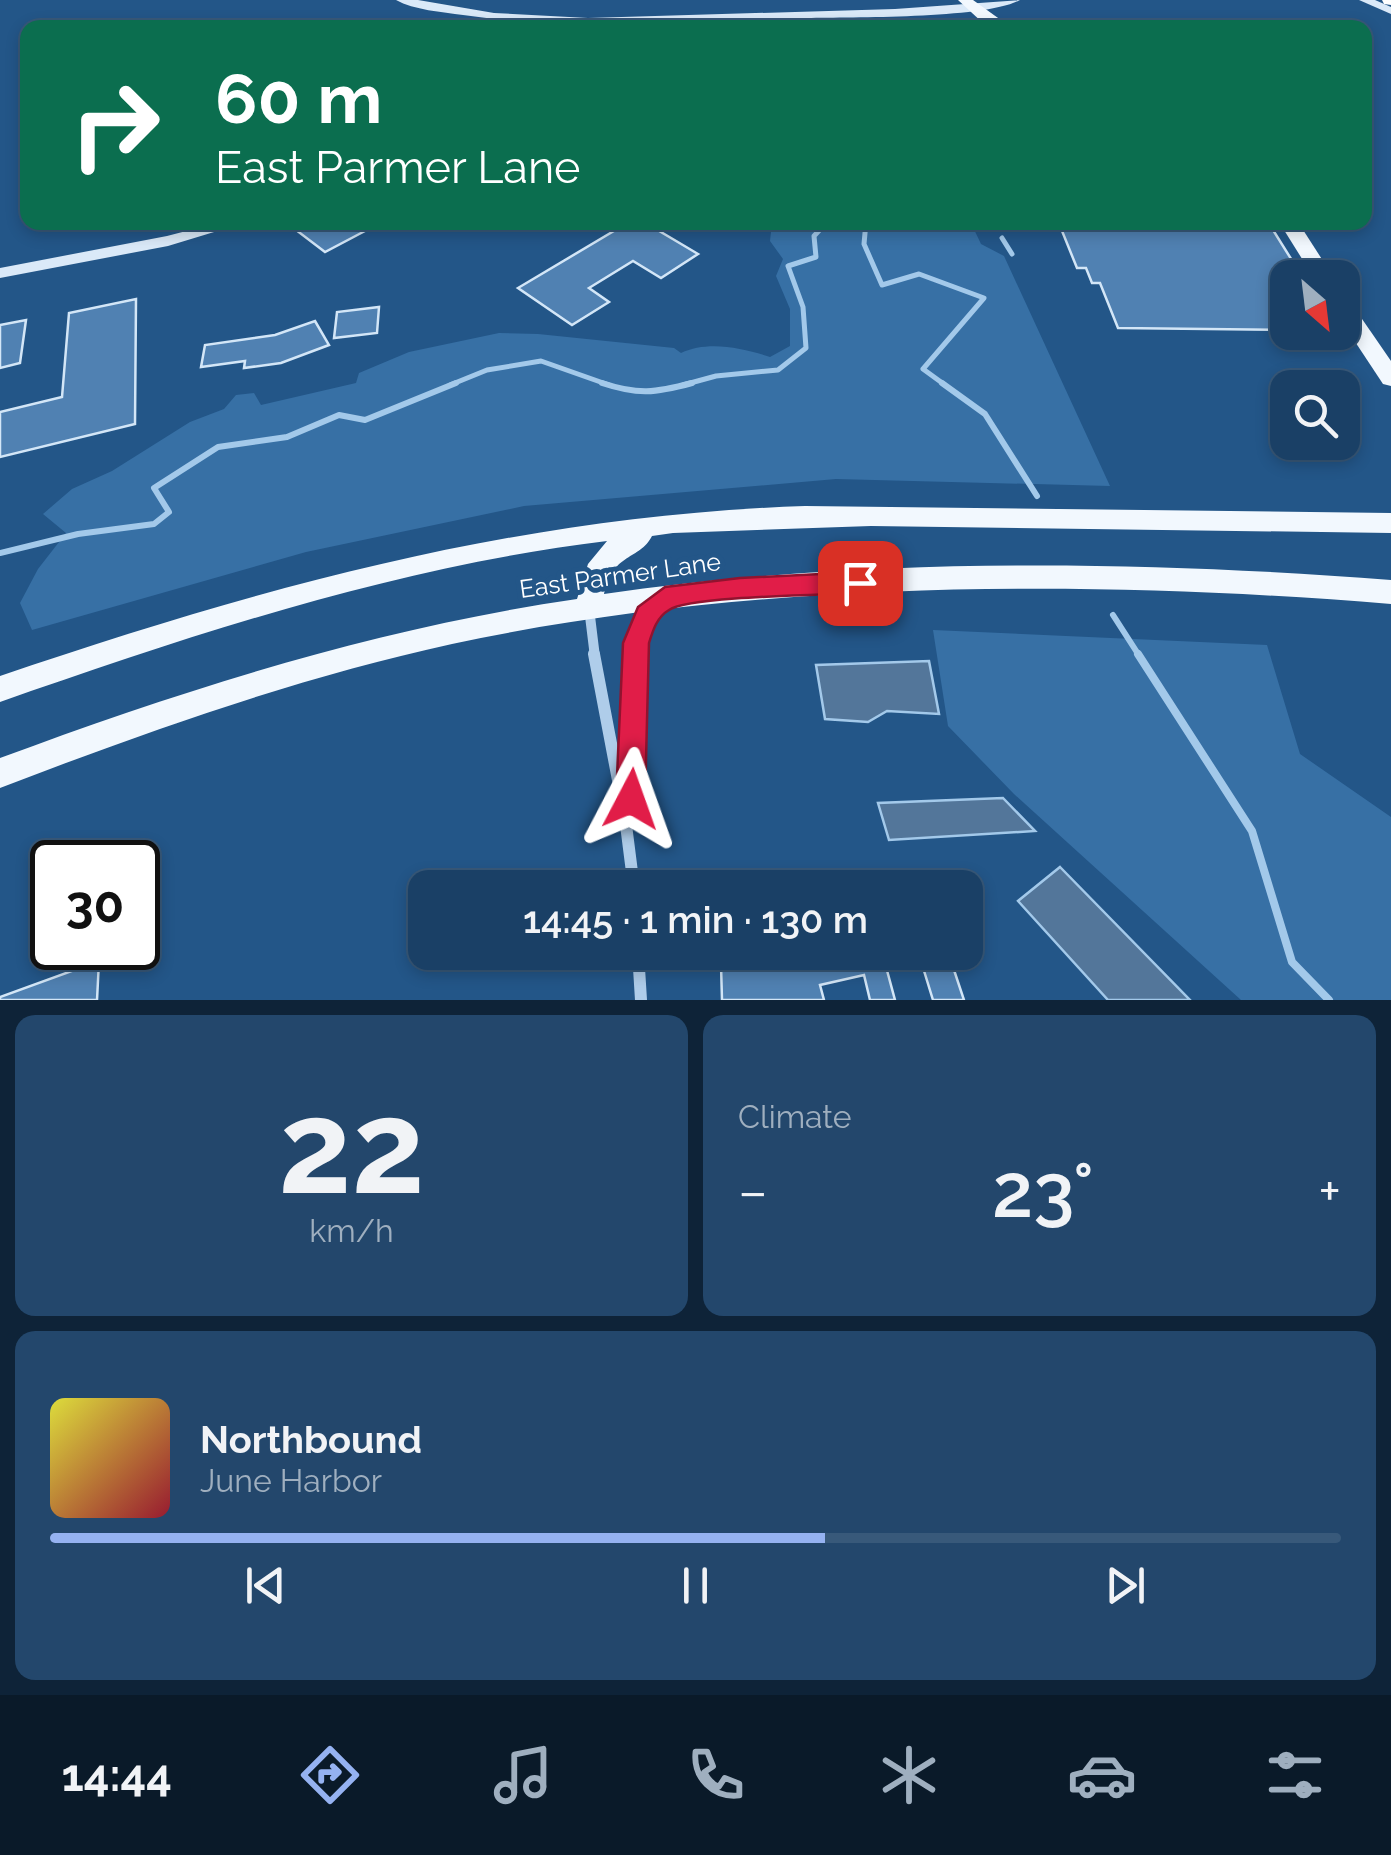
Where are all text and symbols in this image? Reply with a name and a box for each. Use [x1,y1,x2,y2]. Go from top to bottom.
text: 60 m [215,57,382,139]
icon: right [50,60,180,190]
text: East Parmer Lane [215,141,581,194]
north arrow [1270,260,1360,350]
map controls [1270,260,1360,460]
button: search [1270,370,1360,460]
pin [818,541,903,626]
street label: East Parmer Lane [517,546,723,604]
icon: arrive [833,556,888,611]
position arrow [579,747,683,851]
speed limit sign: 30 [30,840,160,970]
text: 14:45 · 1 min · 130 m [523,897,868,942]
text: 22 [278,1071,425,1223]
text: Climate [738,1098,852,1135]
text: 23° [992,1146,1094,1235]
text: − [738,1159,768,1224]
text: + [1318,1159,1341,1224]
text: km/h [309,1212,394,1249]
text: Northbound [200,1417,422,1462]
text: June Harbor [200,1462,382,1499]
icon: previous [238,1558,293,1613]
icon: pause [668,1558,723,1613]
icon: next [1098,1558,1153,1613]
icon: directions [295,1740,365,1810]
icon: music [488,1740,558,1810]
icon: phone [681,1740,751,1810]
icon: climate [874,1740,944,1810]
icon: car [1067,1740,1137,1810]
icon: filters [1260,1740,1330,1810]
text: 14:44 [61,1749,172,1802]

